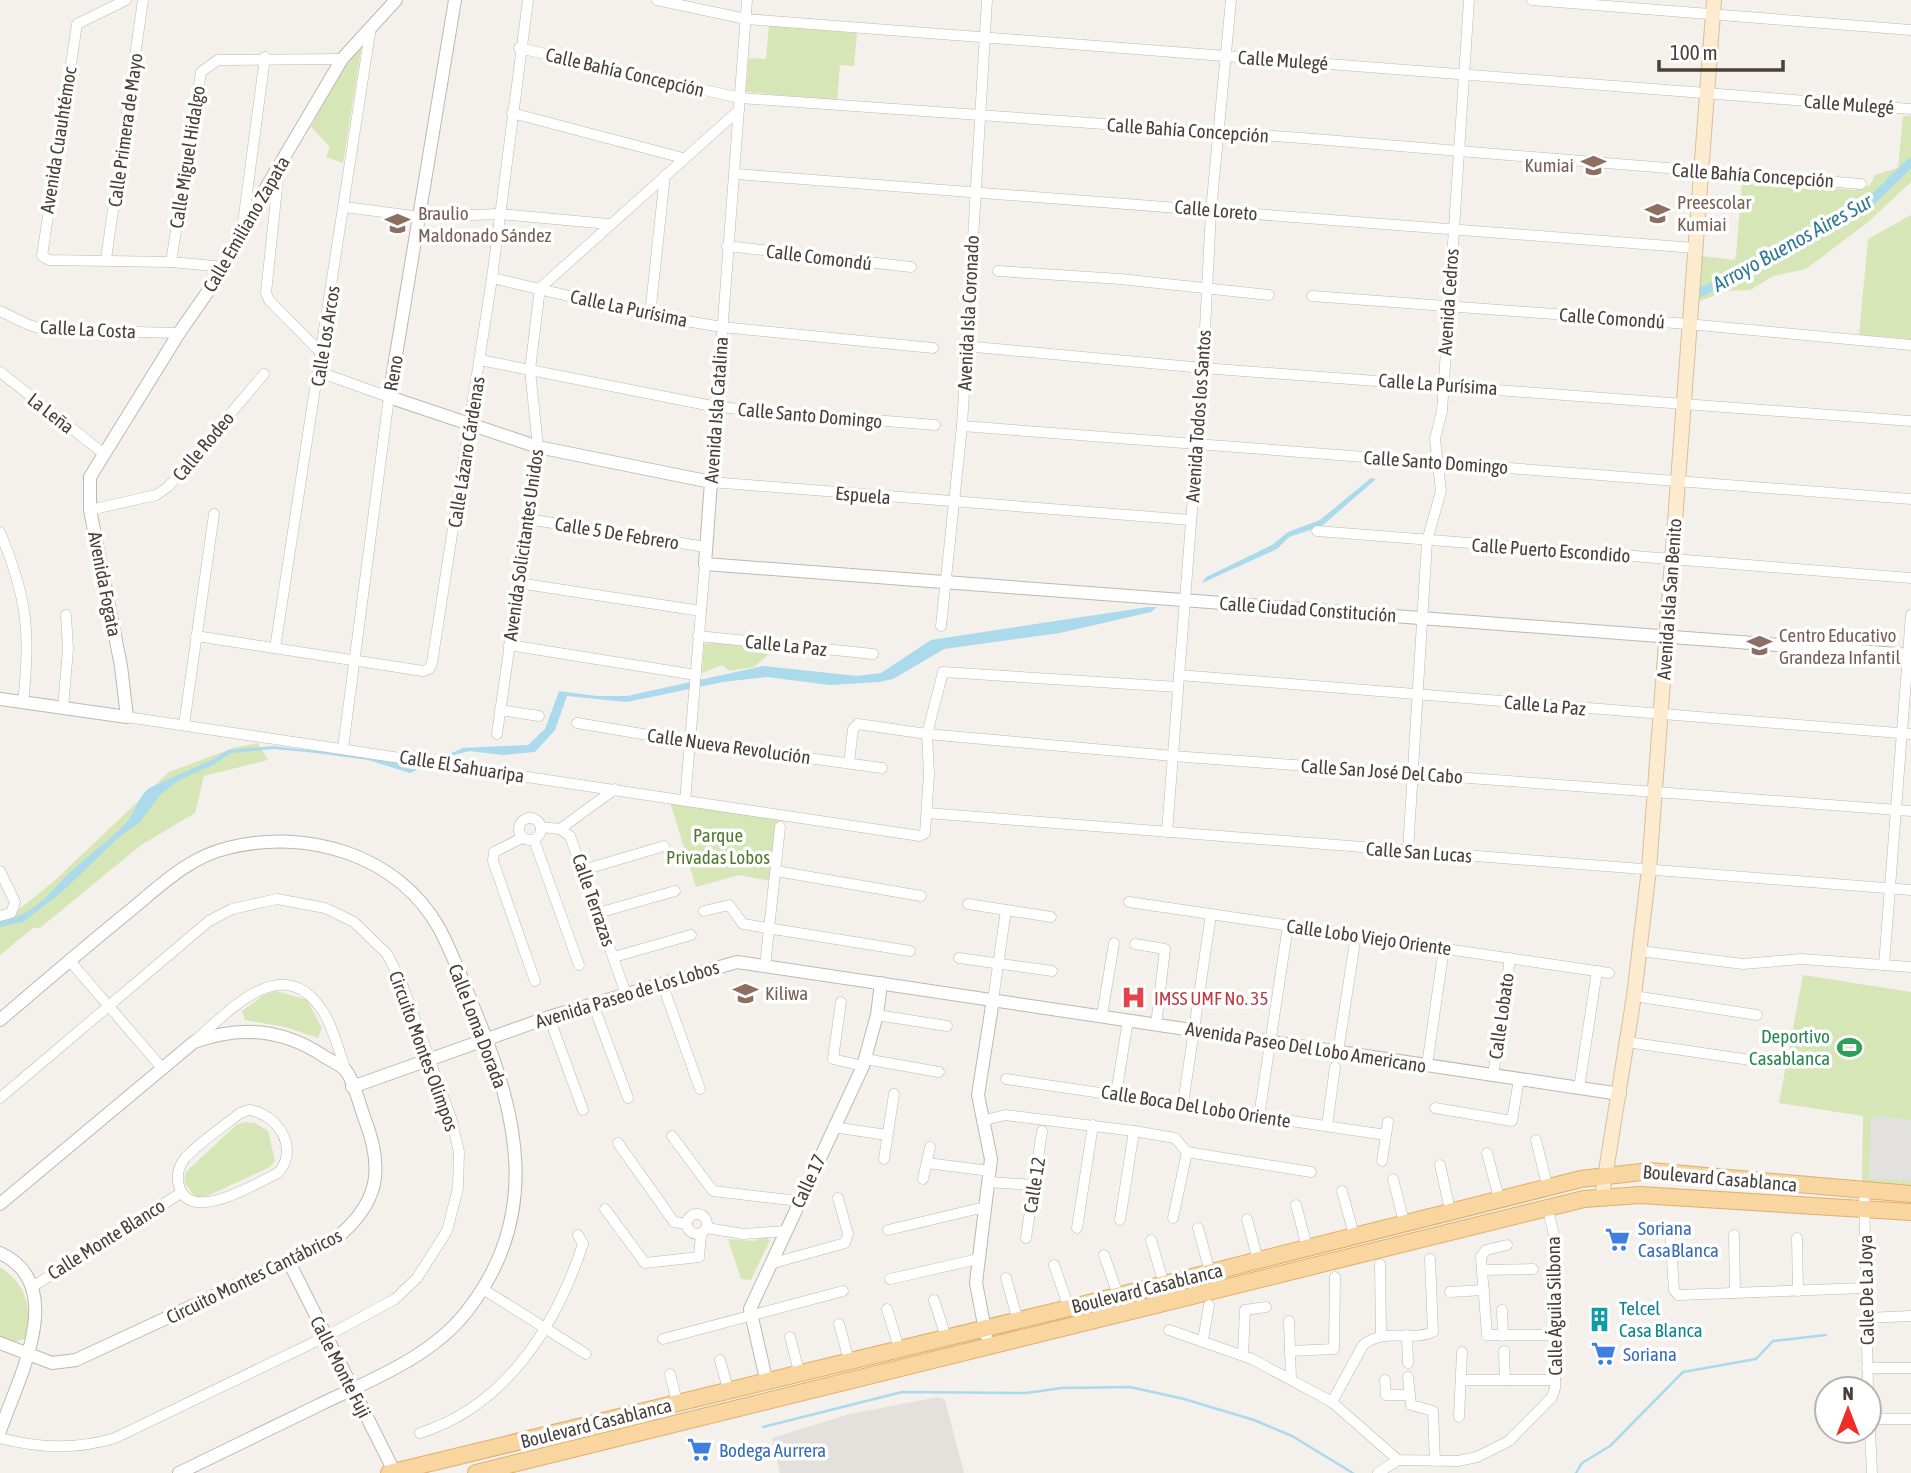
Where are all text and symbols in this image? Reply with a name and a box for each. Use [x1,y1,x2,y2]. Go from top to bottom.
scale bar [1659,28,1783,72]
text: 100 m [1670,40,1718,64]
street label: Calle Bahía Concepción [543,43,707,101]
street label: Calle Mulegé [1237,46,1329,74]
street label: Calle Primera de Mayo [103,52,147,208]
street label: Avenida Cuauhtémoc [36,64,81,215]
street label: Calle Miguel Hidalgo [165,84,209,230]
street label: Calle Mulegé [1803,90,1895,118]
street label: Calle Bahía Concepción [1106,113,1270,147]
school or university icon: Kumiai [1580,151,1608,179]
street label: Calle Emiliano Zapata [198,152,294,296]
place label: Kumiai [1524,154,1574,176]
street label: Calle Bahía Concepción [1671,158,1835,192]
water label: Arroyo Buenos Aires Sur [1707,188,1877,296]
place label: Preescolar Kumiai [1677,191,1752,235]
street label: Calle Loreto [1174,195,1258,225]
school or university icon: Preescolar Kumiai [1643,199,1671,227]
place label: Braulio Maldonado Sández [418,202,552,246]
school or university icon: Braulio Maldonado Sández [384,210,412,238]
street label: Avenida Isla Coronado [953,235,983,391]
street label: Calle Comondú [765,240,873,274]
street label: Avenida Cedros [1433,248,1463,356]
street label: Calle Los Arcos [306,284,344,388]
street label: Calle La Purísima [568,285,690,331]
street label: Calle Comondú [1558,303,1666,333]
street label: Calle La Costa [40,316,136,342]
street label: Avenida Todos los Santos [1181,329,1215,503]
street label: Avenida Isla Catalina [700,336,732,484]
street label: Reno [379,353,407,393]
street label: Calle La Purísima [1378,369,1498,399]
street label: Calle Lázaro Cárdenas [443,374,489,529]
street label: La Leña [23,388,79,438]
street label: Calle Santo Domingo [737,398,883,432]
street label: Calle Rodeo [168,407,238,485]
street label: Calle Santo Domingo [1363,446,1509,478]
street label: Avenida Solicitantes Unidos [499,447,547,642]
street label: Espuela [834,482,892,508]
street label: Calle 5 De Febrero [553,512,681,554]
street label: Avenida Isla San Benito [1652,518,1686,680]
street label: Avenida Fogata [84,530,126,638]
street label: Calle Puerto Escondido [1471,533,1631,567]
street label: Calle Ciudad Constitución [1219,592,1397,626]
place label: Centro Educativo Grandeza Infantil [1779,624,1901,668]
street label: Calle La Paz [744,630,828,660]
school or university icon: Centro Educativo Grandeza Infantil [1745,632,1773,660]
street label: Calle La Paz [1503,690,1587,720]
street label: Calle Nueva Revolución [646,724,812,768]
street label: Calle El Sahuaripa [398,745,526,787]
street label: Calle San José Del Cabo [1300,754,1464,788]
park label: Parque Privadas Lobos [666,824,770,868]
street label: Calle San Lucas [1365,837,1473,867]
street label: Calle Terrazas [568,851,620,949]
street label: Calle Lobo Viejo Oriente [1285,915,1453,959]
street label: Avenida Paseo de Los Lobos [533,955,722,1032]
street label: Calle Loma Dorada [444,961,512,1091]
street label: Circuito Montes Olimpos [385,968,463,1134]
street label: Calle Lobato [1484,971,1518,1061]
school or university icon: Kiliwa [731,979,759,1007]
place label: Kiliwa [765,982,808,1004]
hospital icon: IMSS UMF No. 35 [1120,984,1148,1012]
place label: IMSS UMF No. 35 [1154,987,1268,1009]
street label: Avenida Paseo Del Lobo Americano [1184,1017,1428,1077]
place label: Deportivo Casablanca [1749,1025,1830,1069]
sports icon: Deportivo Casablanca [1836,1033,1864,1061]
street label: Calle Boca Del Lobo Oriente [1100,1080,1292,1132]
street label: Calle 17 [786,1151,830,1211]
street label: Calle 12 [1019,1155,1049,1215]
street label: Boulevard Casablanca [1642,1160,1798,1196]
street label: Calle Monte Blanco [43,1194,169,1284]
place label: Soriana CasaBlanca [1638,1217,1719,1261]
street label: Circuito Montes Cantábricos [163,1224,346,1328]
supermarket icon: Soriana CasaBlanca [1604,1225,1632,1253]
street label: Calle De La Joya [1854,1235,1878,1345]
street label: Calle Águila Silbona [1542,1236,1566,1376]
street label: Boulevard Casablanca [1069,1259,1225,1317]
place label: Telcel Casa Blanca [1619,1297,1703,1341]
building icon: Telcel Casa Blanca [1585,1305,1613,1333]
street label: Calle Monte Fuji [306,1312,376,1422]
supermarket icon: Soriana [1589,1340,1617,1368]
place label: Soriana [1623,1343,1677,1365]
north arrow [1813,1375,1883,1445]
text: N [1842,1382,1854,1404]
street label: Boulevard Casablanca [518,1394,674,1452]
supermarket icon: Bodega Aurrera [685,1436,713,1464]
place label: Bodega Aurrera [719,1439,826,1461]

